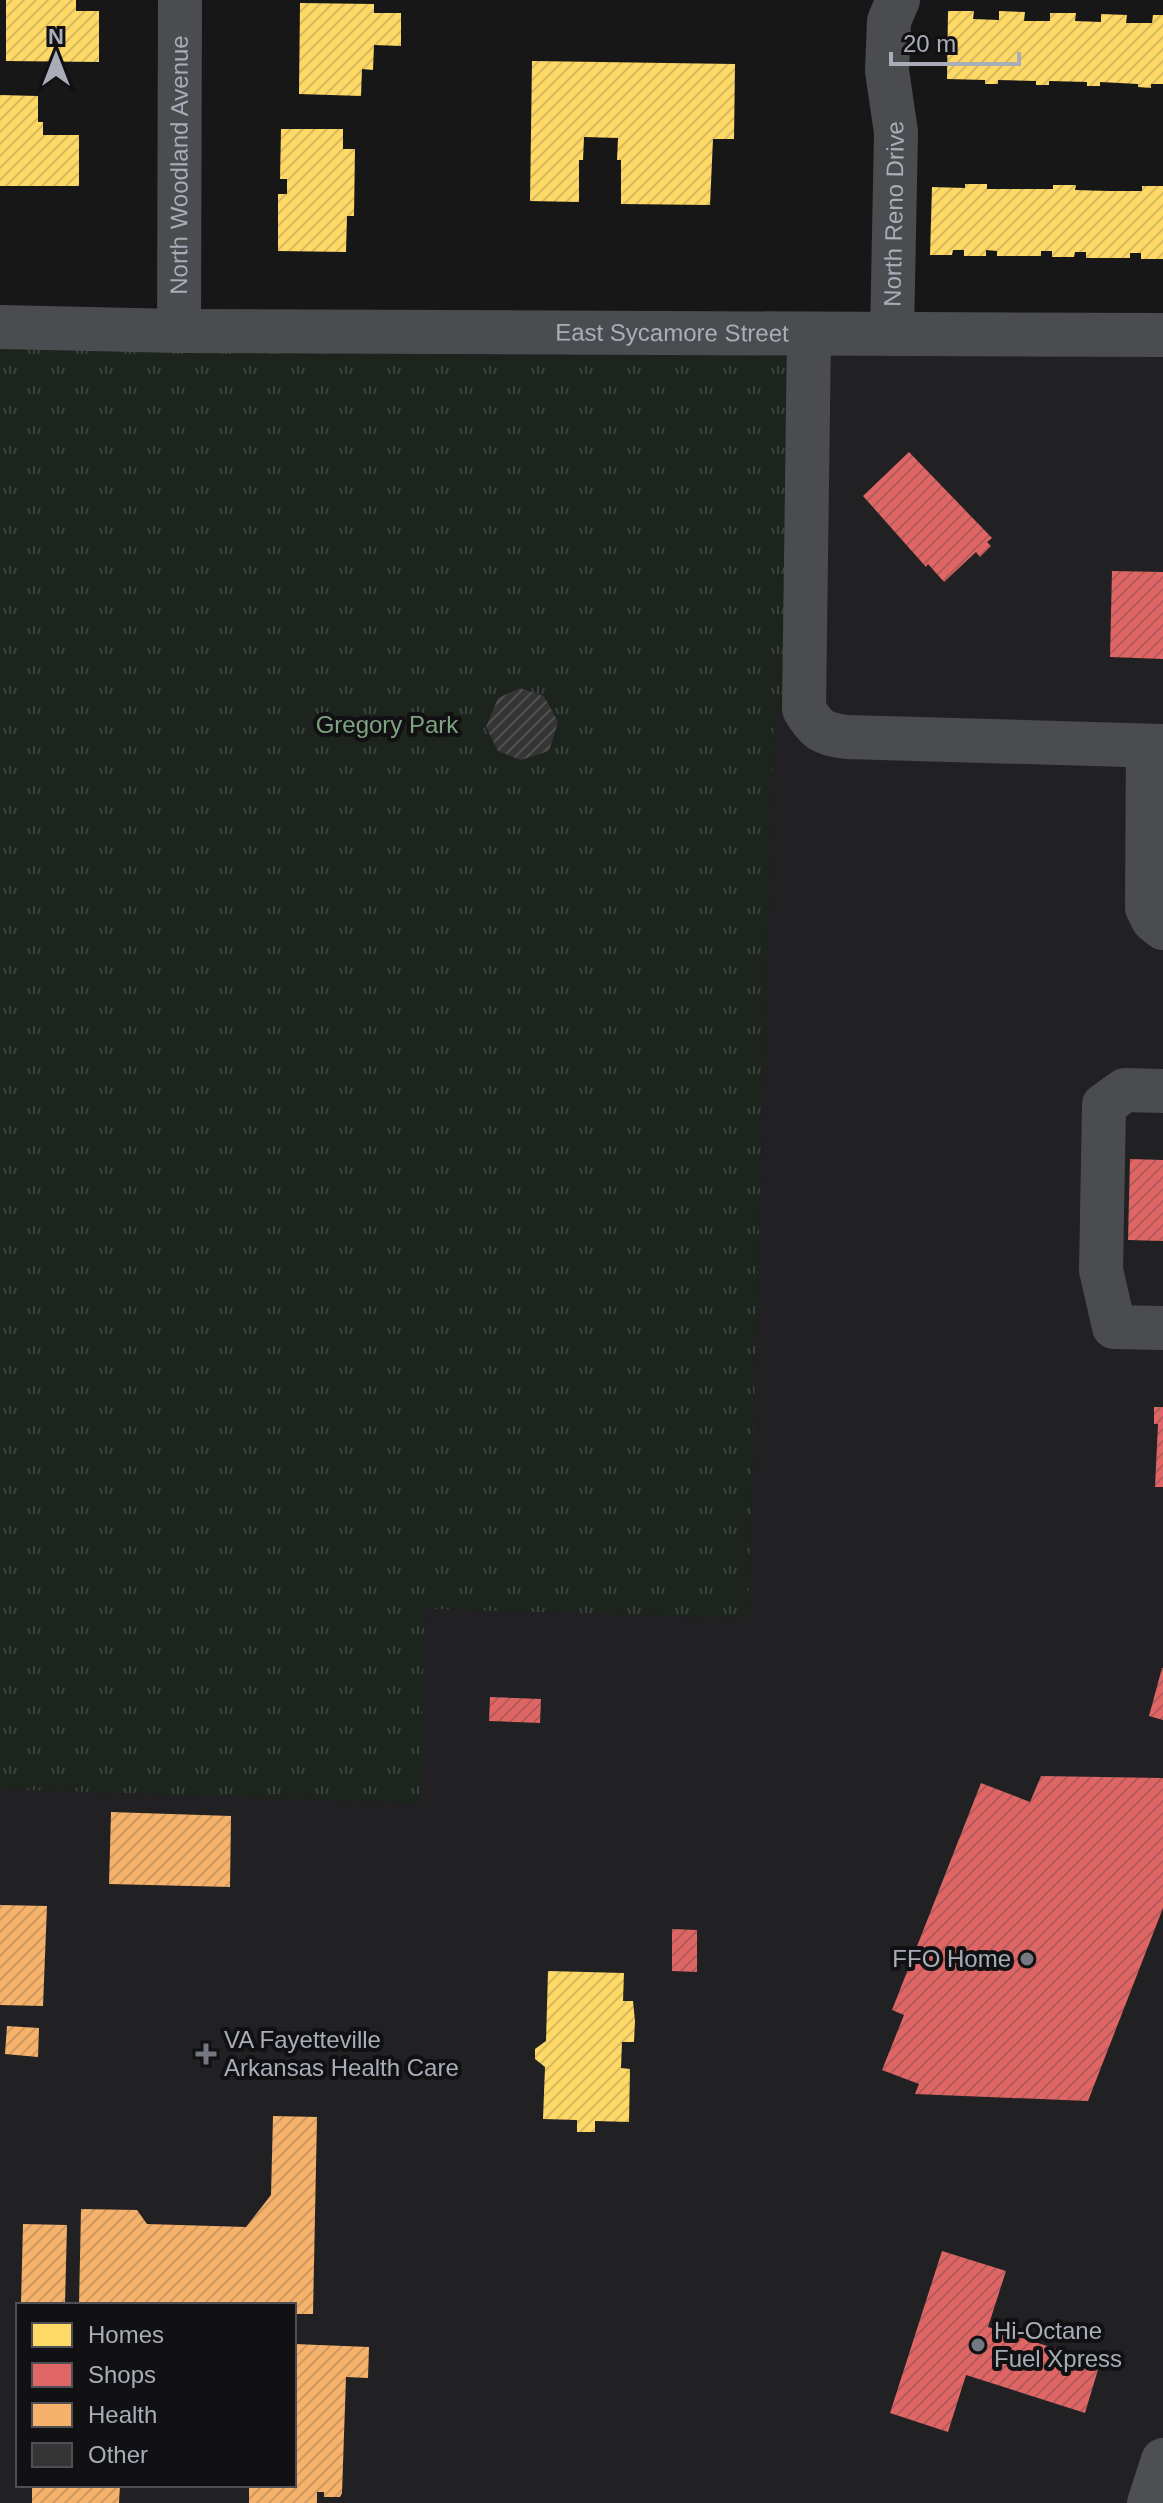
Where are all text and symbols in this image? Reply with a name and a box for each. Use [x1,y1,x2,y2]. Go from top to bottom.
north arrow [16,16,96,96]
scale bar [891,16,1019,66]
text: N [48,24,64,49]
text: 20 m [903,30,956,57]
street label: North Woodland Avenue [165,35,193,295]
street label: North Reno Drive [879,119,909,307]
street label: East Sycamore Street [555,319,789,346]
park label: Gregory Park [316,711,459,738]
place label: FFO Home [892,1945,1011,1972]
marker: FFO Home [1018,1950,1036,1968]
place label: VA Fayetteville Arkansas Health Care [224,2026,459,2081]
marker: VA Fayetteville Arkansas Health Care [195,2043,217,2065]
legend [16,2303,296,2487]
place label: Hi-Octane Fuel Xpress [994,2317,1122,2372]
text: Homes [88,2321,164,2348]
marker: Hi-Octane Fuel Xpress [969,2336,987,2354]
text: Shops [88,2361,156,2388]
text: Health [88,2401,157,2428]
text: Other [88,2441,148,2468]

